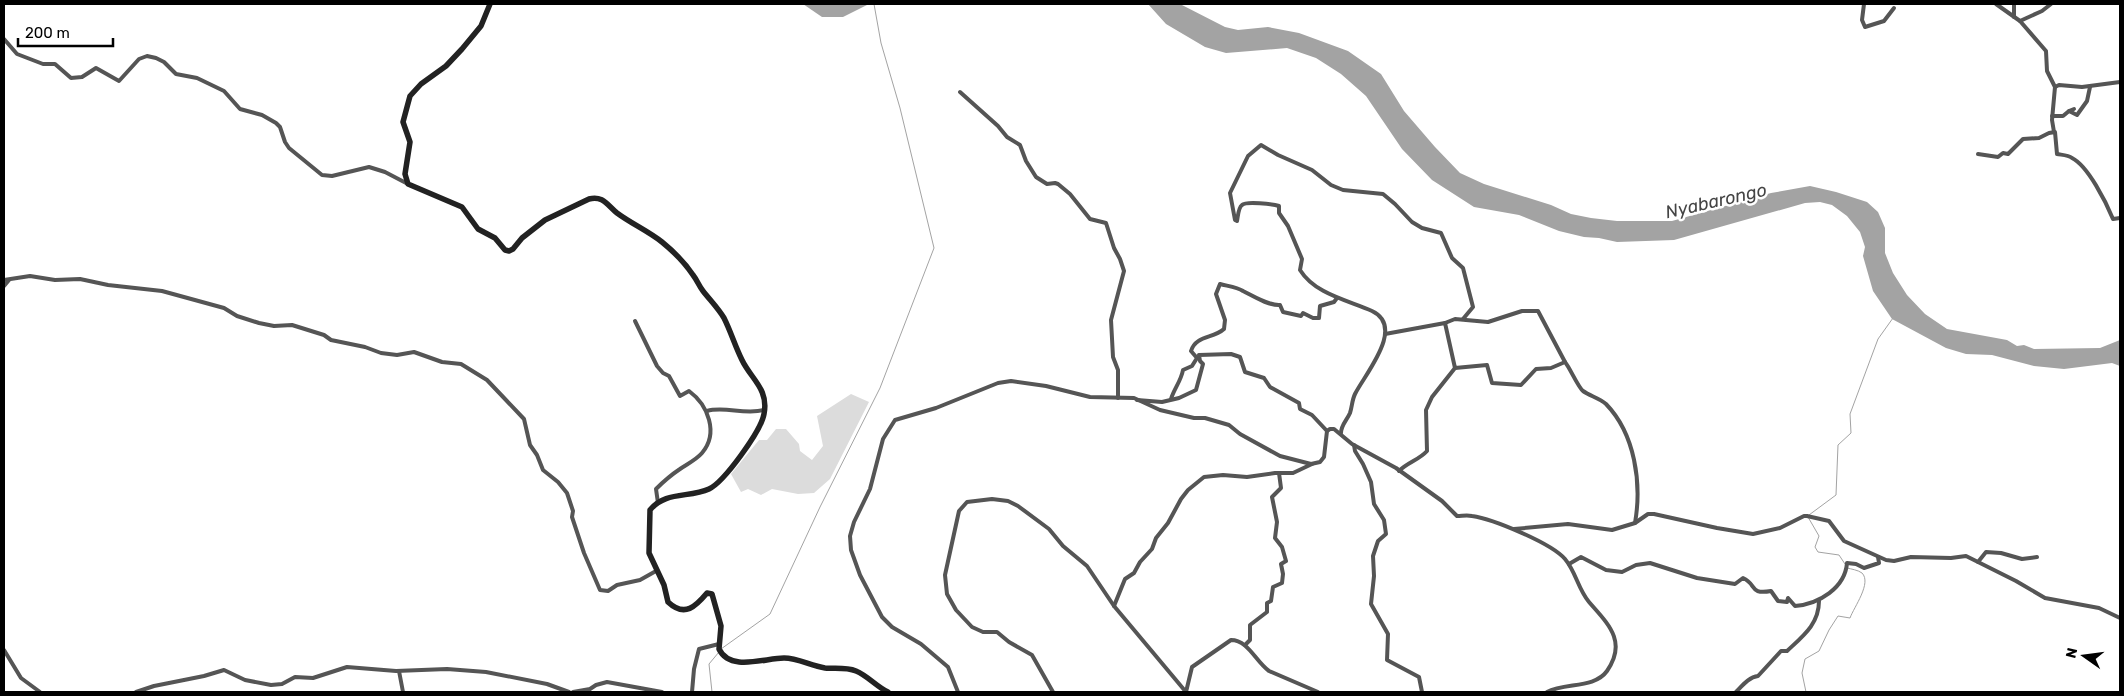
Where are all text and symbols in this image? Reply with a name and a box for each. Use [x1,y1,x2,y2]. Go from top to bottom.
scale bar [18,15,112,47]
text: 200 m [25,24,70,42]
water label: Nyabarongo [1663,179,1769,223]
north arrow [2059,631,2109,681]
text: N [2062,646,2081,660]

